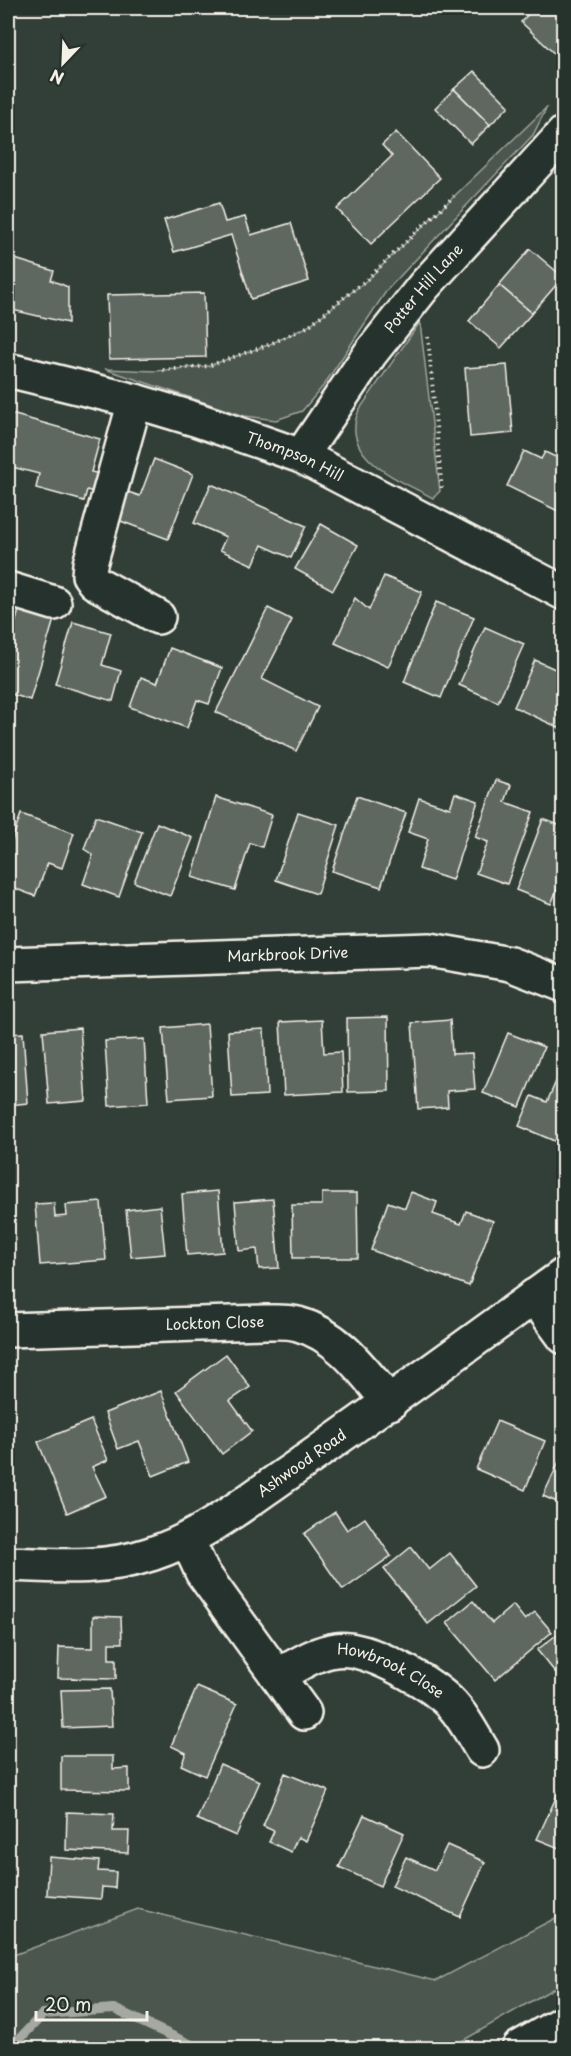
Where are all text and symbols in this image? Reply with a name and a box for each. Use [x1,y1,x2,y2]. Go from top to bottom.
north arrow [33,33,93,93]
text: N [46,64,67,91]
street label: Potter Hill Lane [378,238,468,337]
street label: Thompson Hill [243,425,348,486]
street label: Markbrook Drive [227,940,349,967]
street label: Lockton Close [165,1309,265,1335]
street label: Ashwood Road [252,1423,351,1502]
street label: Howbrook Close [337,1636,450,1703]
scale bar [36,1984,147,2022]
text: 20 m [45,1990,91,2017]

